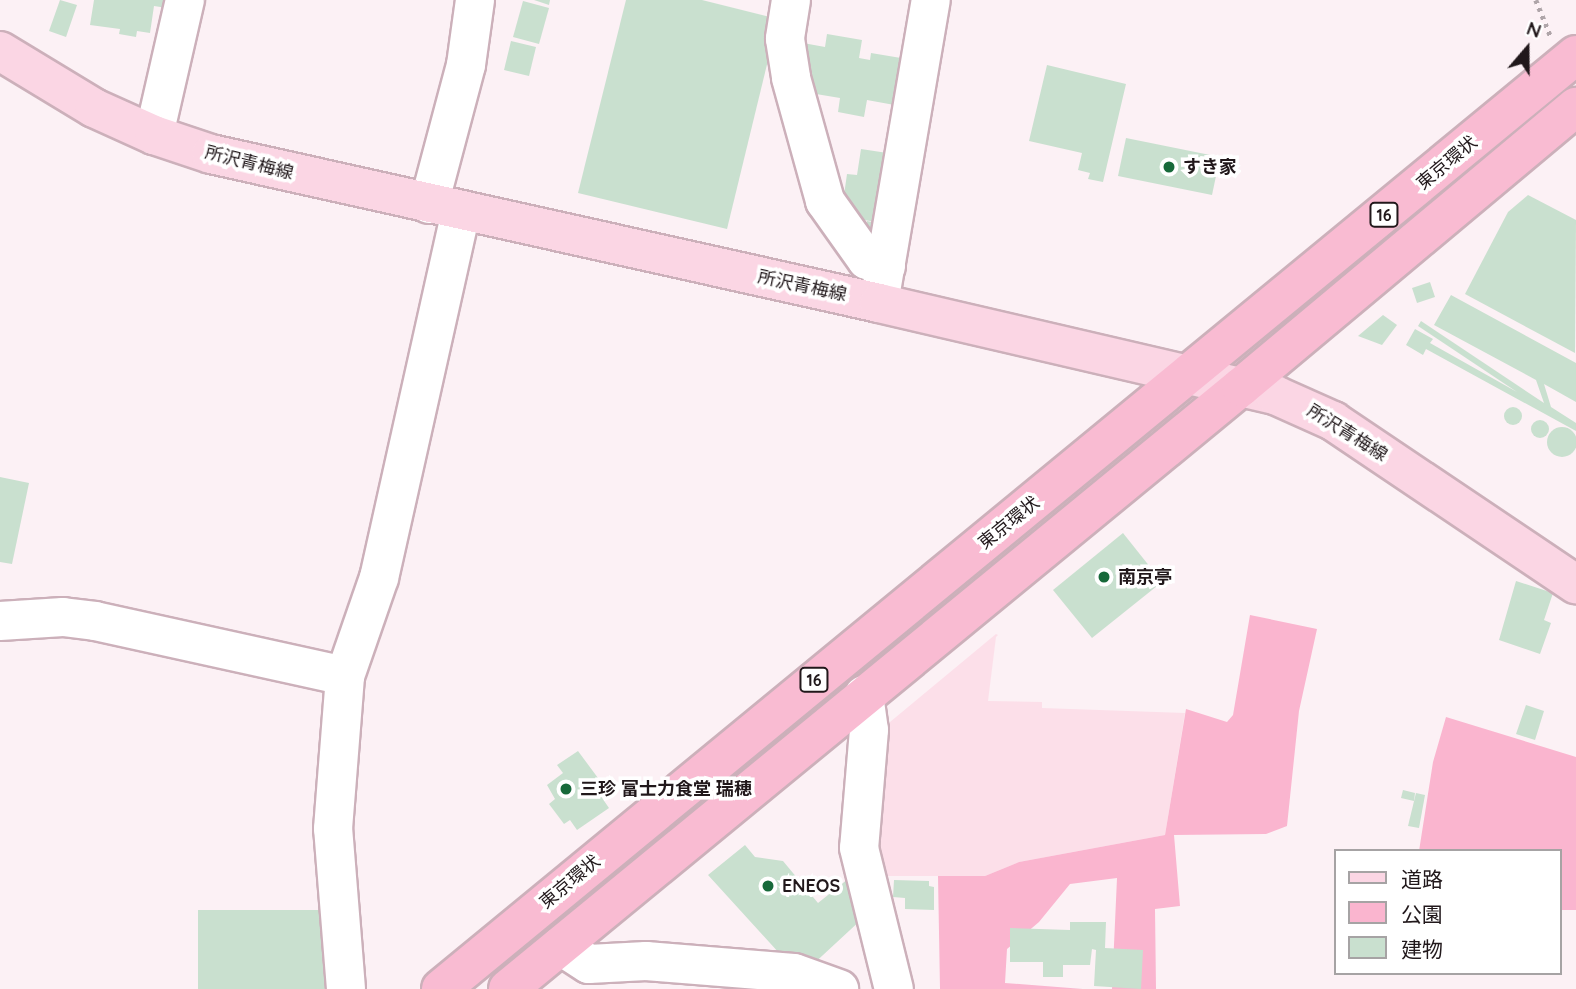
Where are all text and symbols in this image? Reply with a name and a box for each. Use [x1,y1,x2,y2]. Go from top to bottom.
north arrow [1492,14,1562,84]
text: N [1524,16,1545,43]
street label: 東京環状 [1412,132,1482,194]
street label: 所沢青梅線 [203,142,295,184]
place label: すき家 [1183,156,1237,178]
marker: すき家 [1161,159,1177,175]
road number: 16 [1368,202,1400,228]
street label: 所沢青梅線 [756,266,848,306]
street label: 所沢青梅線 [1303,400,1391,466]
street label: 東京環状 [974,492,1044,554]
place label: 南京亭 [1118,566,1172,588]
marker: 南京亭 [1096,569,1112,585]
road number: 16 [798,667,830,692]
place label: 三珍 富士力食堂 瑞穂 [580,778,752,800]
marker: 三珍 富士力食堂 瑞穂 [558,781,574,797]
legend [1334,849,1562,975]
street label: 東京環状 [535,851,605,913]
text: 道路 [1401,866,1443,892]
place label: ENEOS [782,875,840,897]
marker: ENEOS [760,878,776,894]
text: 公園 [1401,901,1443,927]
text: 建物 [1401,936,1443,962]

